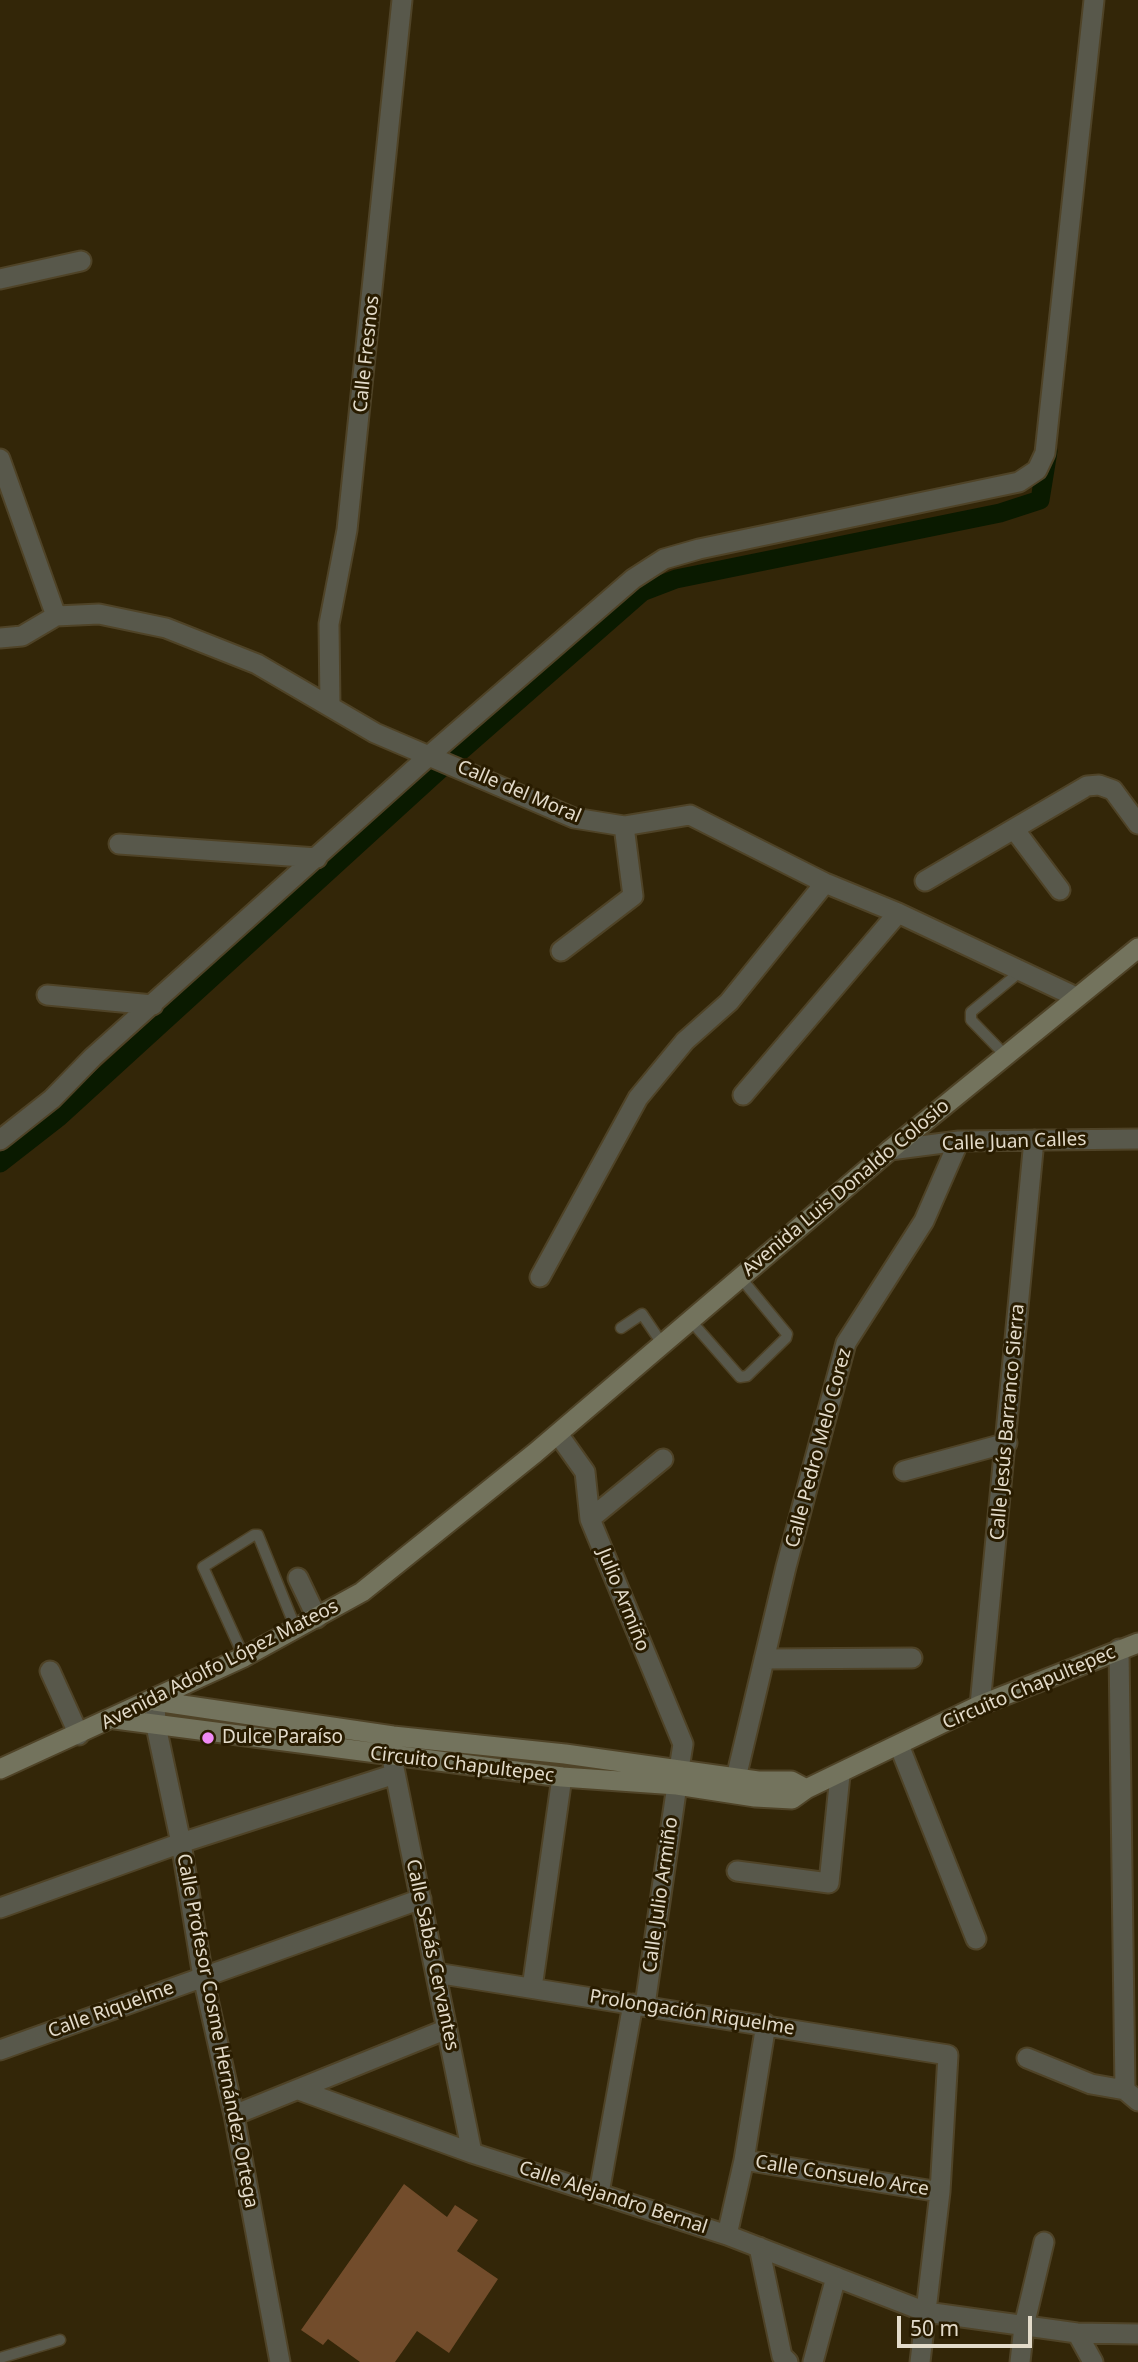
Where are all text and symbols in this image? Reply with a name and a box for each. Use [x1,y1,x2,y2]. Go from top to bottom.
street label: Calle Fresnos [350,294,384,414]
street label: Calle del Moral [454,756,584,828]
street label: Avenida Luis Donaldo Colosio [738,1095,954,1281]
street label: Calle Juan Calles [941,1128,1087,1156]
street label: Calle Jesús Barranco Sierra [986,1303,1030,1541]
street label: Calle Pedro Melo Corez [781,1346,857,1550]
street label: Julio Armiño [592,1545,654,1655]
street label: Avenida Adolfo López Mateos [98,1595,342,1735]
street label: Circuito Chapultepec [939,1641,1119,1735]
place label: Dulce Paraíso [222,1727,343,1749]
marker: Dulce Paraíso [200,1730,216,1746]
street label: Circuito Chapultepec [369,1742,555,1788]
street label: Calle Julio Armiño [639,1816,683,1974]
street label: Calle Profesor Cosme Hernández Ortega [171,1852,263,2210]
street label: Calle Sabás Cervantes [401,1857,463,2053]
street label: Calle Riquelme [45,1977,177,2043]
street label: Prolongación Riquelme [588,1986,796,2040]
street label: Calle Consuelo Arce [753,2151,931,2201]
street label: Calle Alejandro Bernal [516,2157,710,2239]
scale bar [900,2302,1035,2346]
text: 50 m [910,2314,959,2342]

